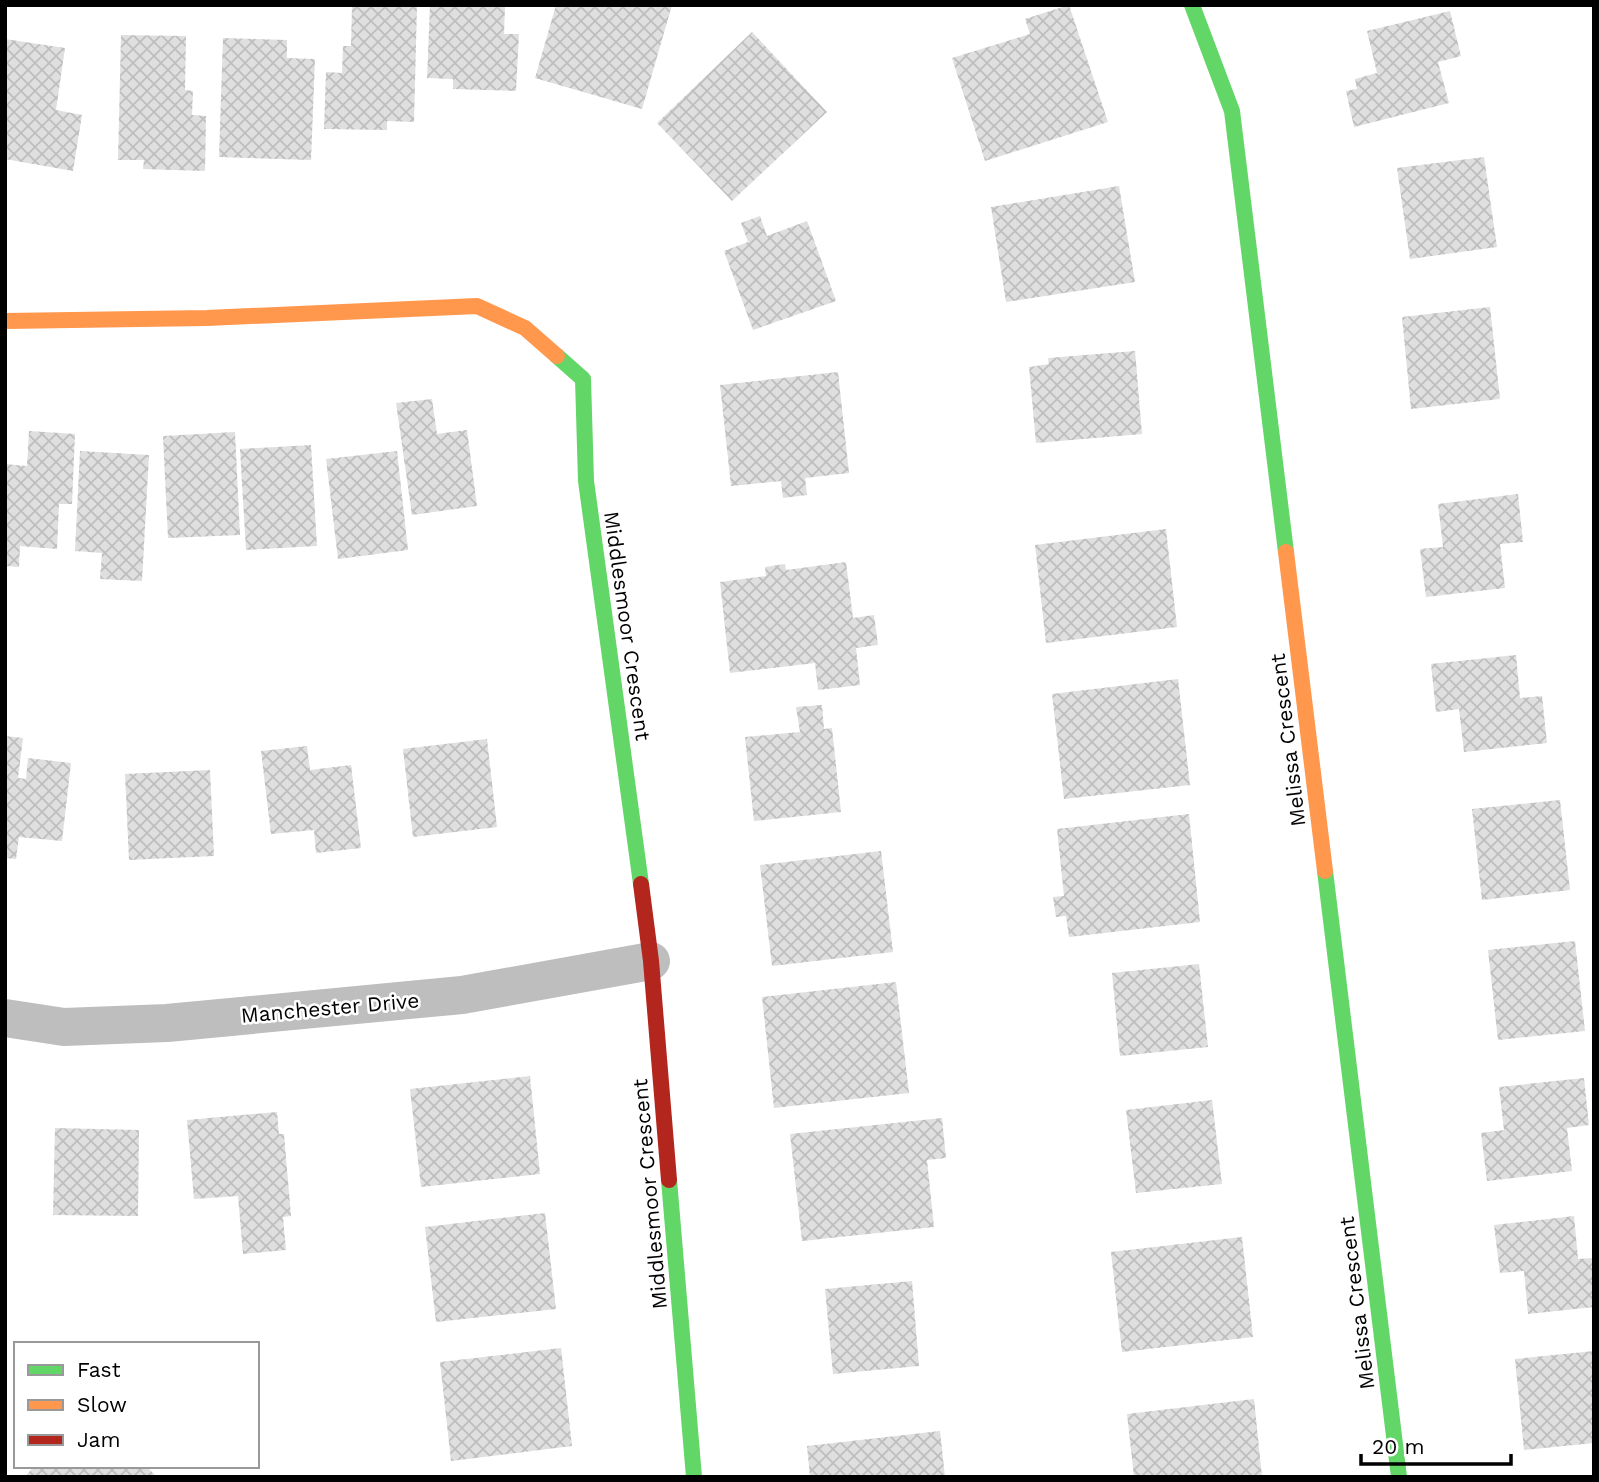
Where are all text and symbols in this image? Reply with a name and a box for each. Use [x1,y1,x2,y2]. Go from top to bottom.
street label: Middlesmoor Crescent [599,510,656,742]
street label: Melissa Crescent [1264,652,1311,828]
street label: Manchester Drive [240,987,420,1028]
street label: Middlesmoor Crescent [627,1078,672,1310]
street label: Melissa Crescent [1333,1215,1380,1391]
legend [14,1342,259,1468]
text: Fast [77,1357,121,1382]
text: Slow [77,1392,127,1417]
scale bar [1361,1422,1512,1466]
text: Jam [77,1427,120,1452]
text: 20 m [1372,1434,1424,1459]

